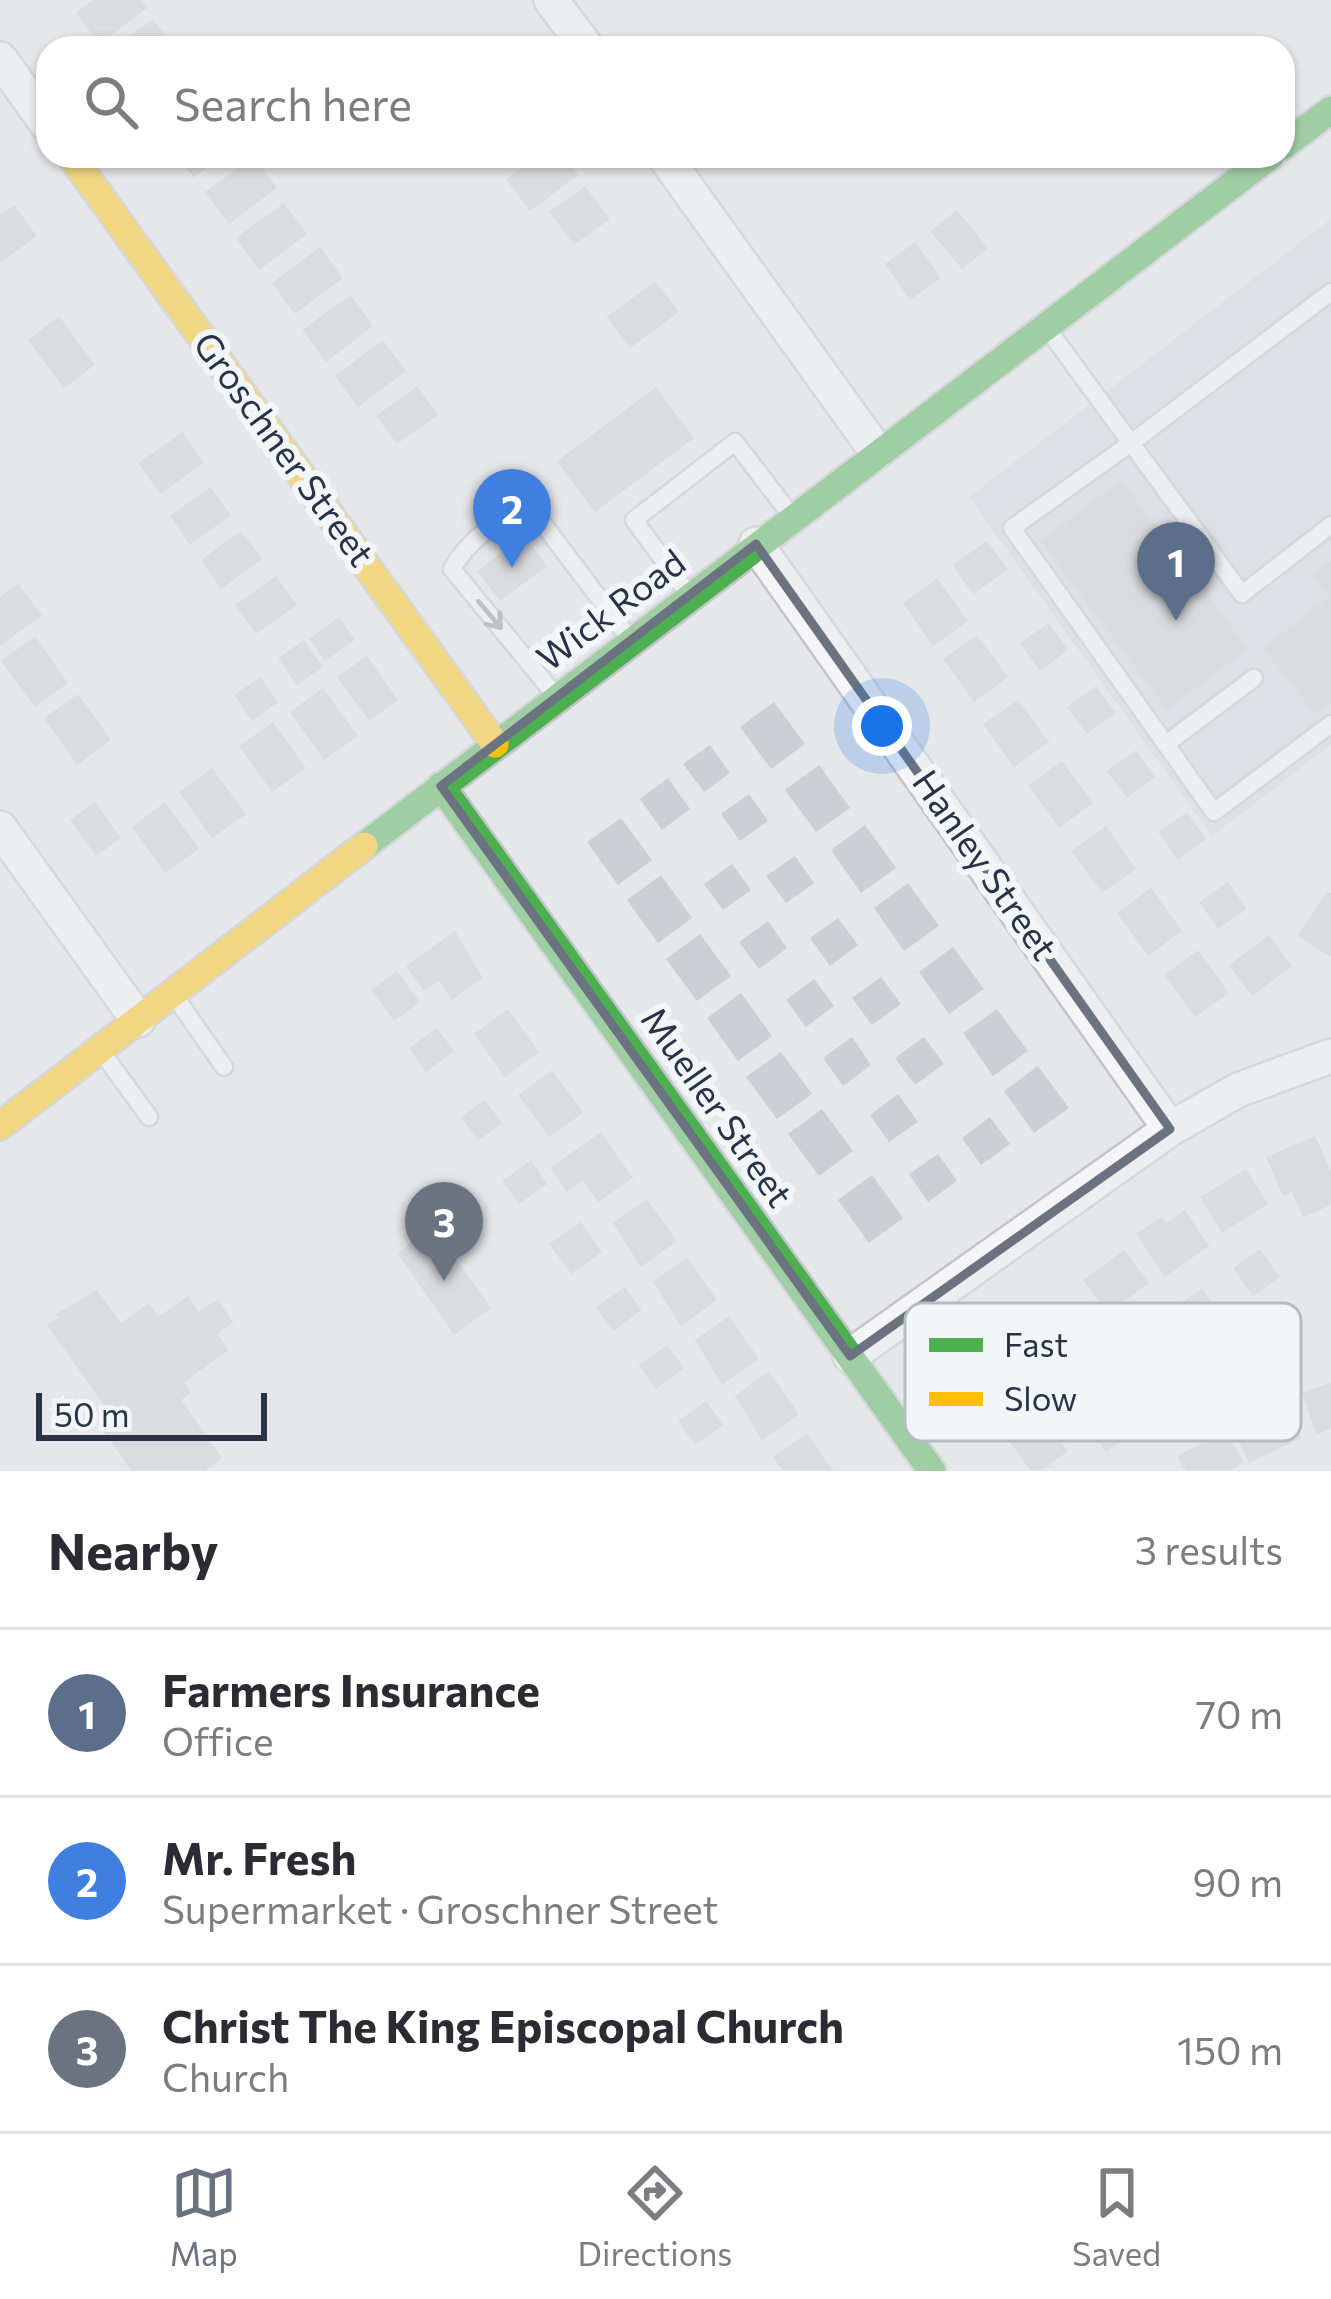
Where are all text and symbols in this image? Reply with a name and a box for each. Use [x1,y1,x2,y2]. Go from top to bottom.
search box [36,36,1295,168]
icon: search [78,69,144,135]
text: Search here [174,75,412,130]
street label: Groschner Street [186,322,385,574]
pin: 2 [473,469,551,568]
pin: 1 [1137,522,1215,621]
street label: Wick Road [527,538,693,678]
one-way arrow [477,599,503,631]
your location [852,696,912,756]
street label: Hanley Street [905,761,1068,967]
street label: Mueller Street [634,997,804,1214]
pin: 3 [405,1182,483,1281]
legend [905,1303,1301,1441]
text: Fast [1004,1323,1068,1364]
text: Slow [1004,1377,1077,1418]
scale bar [36,1387,267,1440]
text: 50 m [54,1393,130,1434]
text: Nearby [48,1518,218,1581]
text: 3 results [1135,1525,1283,1573]
text: Farmers Insurance [162,1661,540,1716]
text: 1 [78,1689,96,1737]
text: 70 m [1196,1689,1283,1737]
text: Office [162,1716,274,1764]
text: Mr. Fresh [162,1829,356,1884]
text: 2 [76,1857,98,1905]
text: 90 m [1192,1857,1283,1905]
text: Supermarket · Groschner Street [162,1884,719,1932]
text: Christ The King Episcopal Church [162,1997,844,2052]
text: 3 [76,2025,98,2073]
text: 150 m [1177,2025,1283,2073]
text: Church [162,2052,289,2100]
tab: Map [170,2160,238,2273]
tab: Directions [578,2160,732,2273]
tab: Saved [1072,2160,1161,2273]

